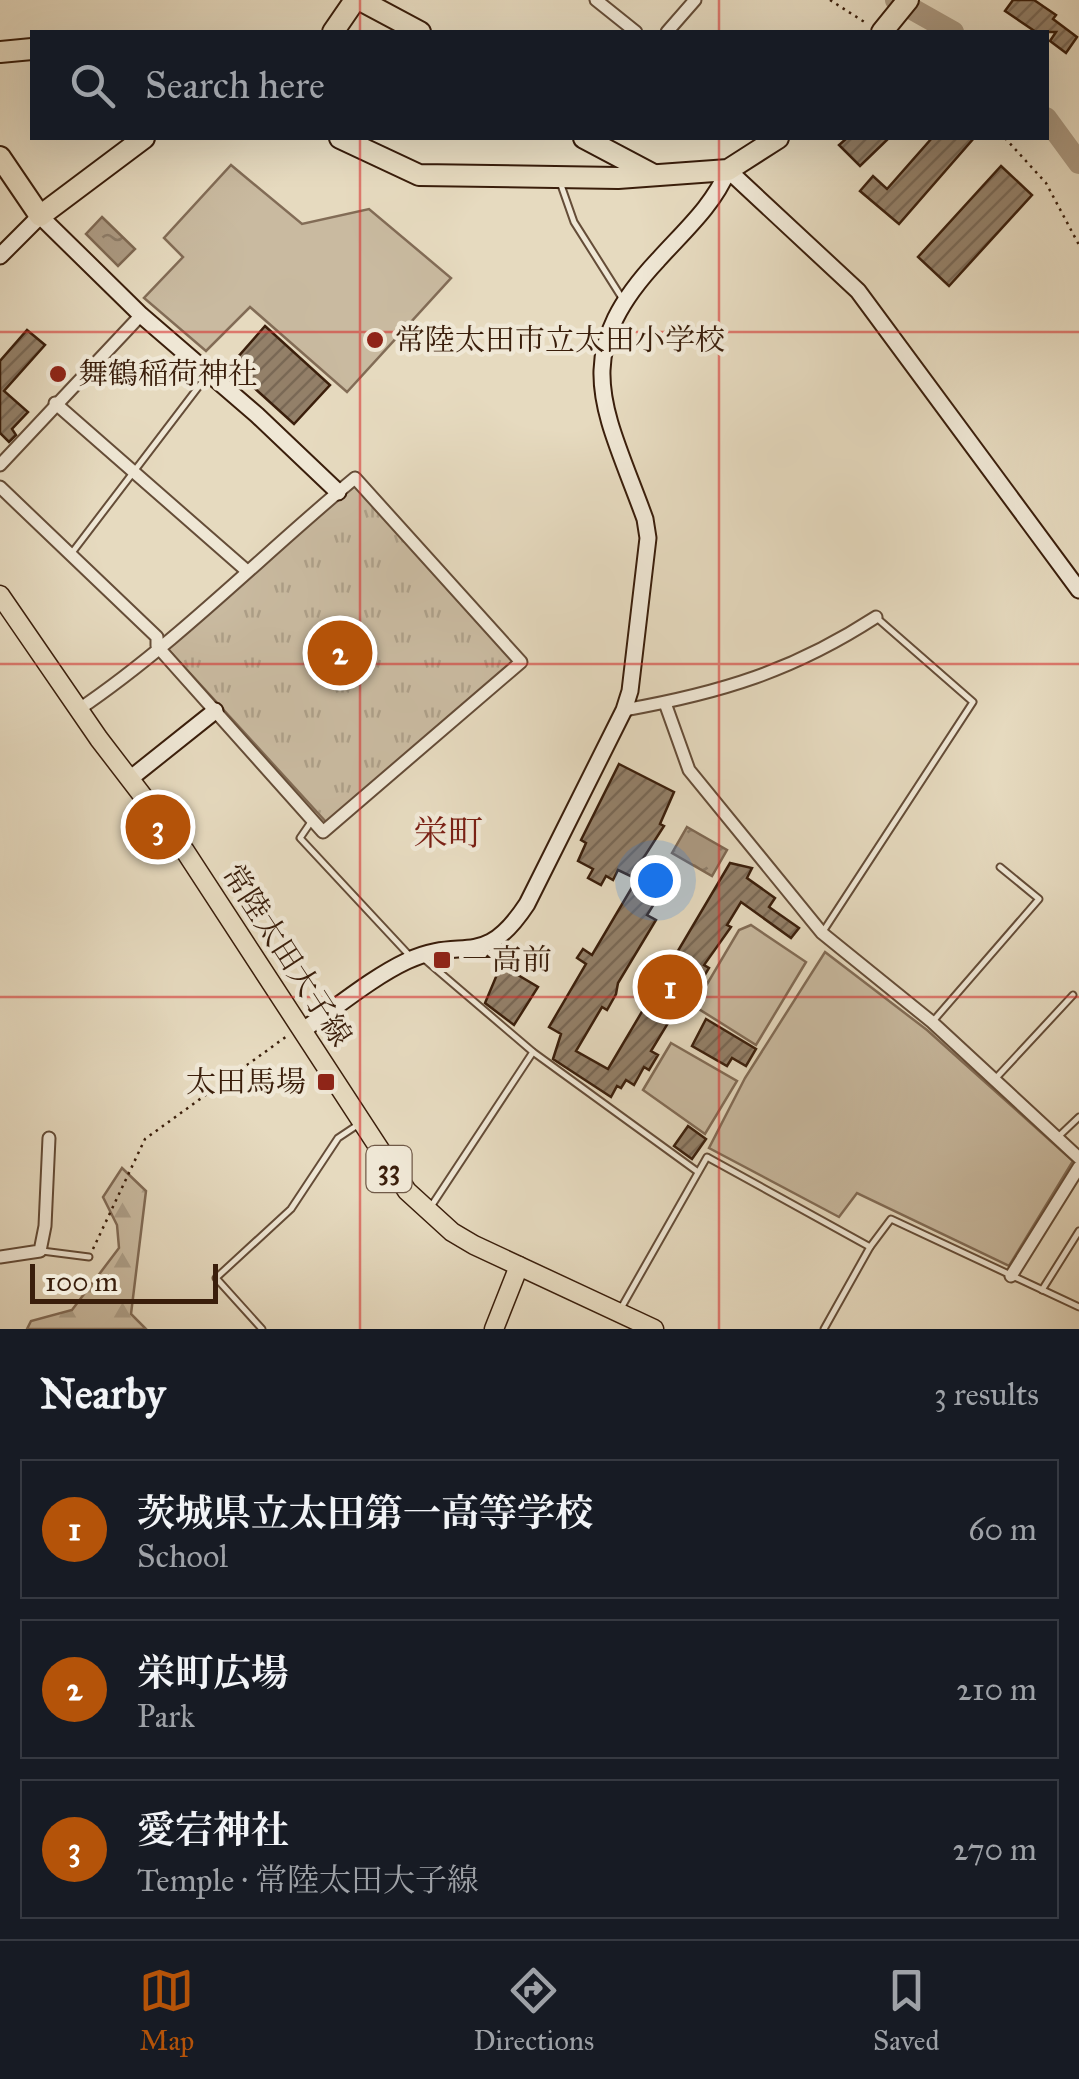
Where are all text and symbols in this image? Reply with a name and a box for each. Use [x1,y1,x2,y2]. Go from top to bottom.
search box [30,30,1049,140]
icon: search [65,58,120,113]
text: Search here [145,62,325,108]
place label: 常陸太田市立太田小学校 [395,322,725,358]
marker: 常陸太田市立太田小学校 [364,329,386,351]
place label: 舞鶴稲荷神社 [78,356,258,392]
marker: 舞鶴稲荷神社 [47,363,69,385]
pin: 2 [308,616,372,690]
pin: 3 [126,790,190,864]
district label: 栄町 [413,812,483,855]
your location [630,855,681,906]
street label: 常陸太田大子線 [215,857,359,1053]
place label: 一高前 [462,942,552,978]
marker: 一高前 [431,949,453,971]
pin: 1 [638,950,702,1024]
place label: 太田馬場 [186,1064,306,1100]
marker: 太田馬場 [315,1071,337,1093]
road number: 33 [366,1146,412,1192]
scale bar [30,1259,218,1304]
text: 100 m [45,1264,118,1299]
text: Nearby [40,1368,165,1420]
text: 3 results [934,1375,1039,1414]
text: 茨城県立太田第一高等学校 [137,1490,593,1536]
text: 1 [68,1510,81,1549]
text: 60 m [968,1510,1037,1549]
text: School [137,1537,228,1576]
text: 栄町広場 [137,1650,289,1696]
text: 2 [67,1670,82,1709]
text: 210 m [956,1670,1037,1709]
text: Park [137,1697,195,1736]
text: 愛宕神社 [137,1807,289,1853]
text: 3 [68,1830,81,1869]
text: 270 m [953,1830,1037,1869]
text: Temple · 常陸太田大子線 [137,1861,479,1900]
tab: Map [139,1963,194,2058]
tab: Directions [473,1963,594,2058]
tab: Saved [873,1963,940,2058]

